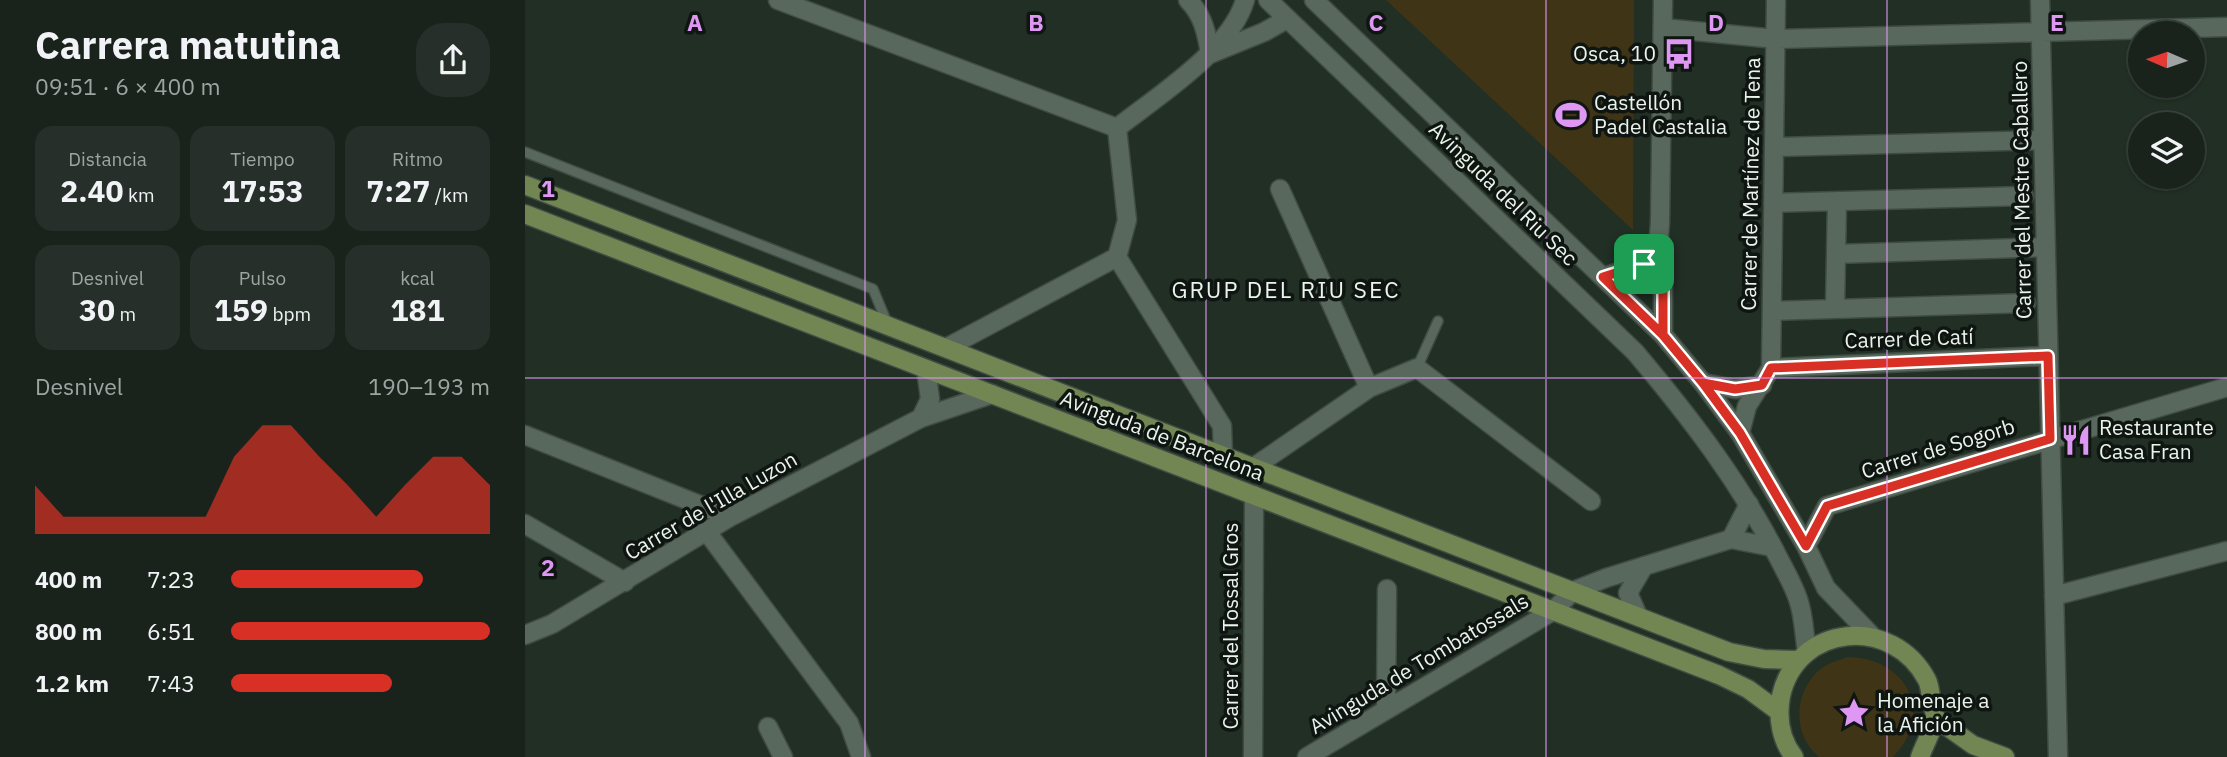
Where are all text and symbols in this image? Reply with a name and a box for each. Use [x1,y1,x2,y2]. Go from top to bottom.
text: A [687,7,703,37]
text: B [1028,7,1044,37]
text: C [1369,7,1384,37]
text: D [1708,7,1724,37]
text: E [2050,7,2064,37]
text: Carrera matutina [35,20,341,69]
north arrow [2128,21,2205,98]
map controls [2128,21,2205,189]
button: share [416,23,490,97]
bus stop icon: Osca, 10 [1662,37,1696,71]
place label: Osca, 10 [1573,39,1656,67]
street label: Carrer de Martínez de Tena [1734,57,1766,311]
street label: Carrer del Mestre Caballero [2005,61,2037,319]
text: 09:51 · 6 × 400 m [35,71,221,101]
place label: Castellón Padel Castalia [1594,88,1727,140]
sports icon: Castellón Padel Castalia [1554,98,1588,132]
button: layers [2128,112,2205,189]
street label: Avinguda del Riu Sec [1423,115,1584,271]
text: Distancia [68,147,147,171]
text: Tiempo [230,147,295,171]
text: Ritmo [392,147,443,171]
text: 2.40 [60,171,124,210]
text: 17:53 [222,171,303,210]
text: 7:27 [366,171,430,210]
text: 1 [541,173,555,203]
text: km [124,183,155,207]
text: /km [430,183,469,207]
pin [1614,234,1674,294]
icon: arrive [1625,245,1663,283]
text: Desnivel [71,266,144,290]
text: Pulso [239,266,286,290]
text: kcal [400,266,435,290]
district label: GRUP DEL RIU SEC [1171,274,1401,304]
text: 30 [79,290,115,329]
text: 159 [214,290,268,329]
text: 181 [391,290,445,329]
text: m [115,302,136,326]
text: bpm [268,302,311,326]
street label: Carrer de Catí [1844,322,1974,354]
text: Desnivel [35,371,123,401]
text: 190–193 m [368,371,490,401]
street label: Avinguda de Barcelona [1057,383,1268,487]
street label: Carrer de Sogorb [1858,411,2018,485]
place label: Restaurante Casa Fran [2099,413,2214,465]
restaurant icon: Restaurante Casa Fran [2059,423,2093,457]
street label: Carrer de l'Illa Luzon [619,444,802,566]
street label: Carrer del Tossal Gros [1216,523,1244,729]
text: 2 [541,552,555,582]
text: 400 m [35,564,102,594]
text: 7:23 [147,564,195,594]
street label: Avinguda de Tombatossals [1304,586,1533,740]
text: 800 m [35,616,102,646]
text: 6:51 [147,616,195,646]
text: 1.2 km [35,668,109,698]
text: 7:43 [147,668,195,698]
place label: Homenaje a la Afición [1877,686,1990,738]
place icon: Homenaje a la Afición [1837,696,1871,730]

